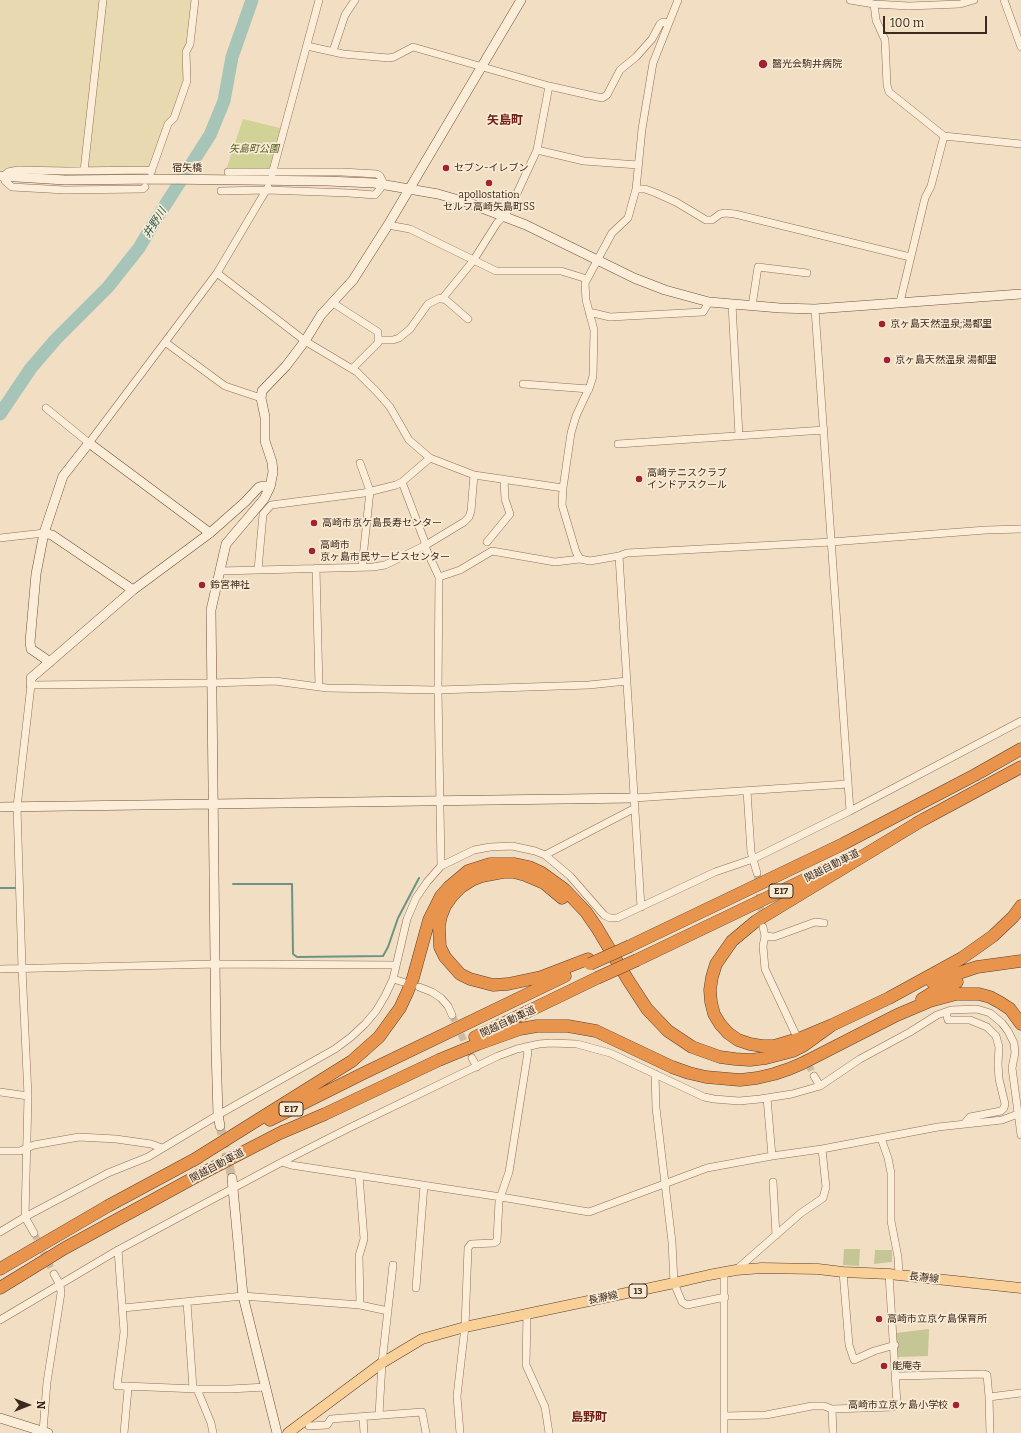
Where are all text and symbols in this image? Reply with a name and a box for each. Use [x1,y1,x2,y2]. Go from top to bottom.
scale bar [885,8,989,34]
text: 100 m [890,16,924,30]
marker: 醫光会駒井病院 [757,58,769,70]
place label: 醫光会駒井病院 [772,58,842,70]
district label: 矢島町 [487,114,523,128]
park label: 矢島町公園 [229,143,279,155]
street label: 宿矢橋 [172,162,202,174]
place label: セブン-イレブン [454,162,529,174]
marker: セブン-イレブン [441,163,451,173]
marker: apollostation セルフ高崎矢島町SS [484,178,494,188]
place label: apollostation セルフ高崎矢島町SS [443,189,535,212]
water label: 井野川 [141,206,169,240]
place label: 京ヶ島天然温泉;湯都里 [890,318,992,330]
marker: 京ヶ島天然温泉;湯都里 [877,319,887,329]
place label: 京ヶ島天然温泉 湯都里 [895,354,997,366]
marker: 京ヶ島天然温泉 湯都里 [882,355,892,365]
place label: 高崎テニスクラブ インドアスクール [647,467,727,490]
marker: 高崎テニスクラブ インドアスクール [634,474,644,484]
place label: 高崎市京ケ島長寿センター [322,517,442,529]
marker: 高崎市京ケ島長寿センター [309,518,319,528]
place label: 高崎市 京ヶ島市民サービスセンター [320,539,450,562]
marker: 高崎市 京ヶ島市民サービスセンター [307,546,317,556]
place label: 鈴宮神社 [210,579,250,591]
marker: 鈴宮神社 [197,580,207,590]
street label: 関越自動車道 [803,847,861,885]
road number: E17 [769,884,793,898]
street label: 関越自動車道 [478,1004,538,1040]
road number: E17 [279,1102,303,1116]
street label: 関越自動車道 [188,1147,246,1185]
street label: 長瀞線 [908,1270,940,1286]
road number: 13 [629,1284,647,1298]
street label: 長瀞線 [587,1289,619,1307]
place label: 高崎市立京ケ島保育所 [887,1313,987,1325]
marker: 高崎市立京ケ島保育所 [874,1314,884,1324]
place label: 能庵寺 [892,1360,922,1372]
marker: 能庵寺 [879,1361,889,1371]
north arrow [8,1385,48,1425]
place label: 高崎市立京ヶ島小学校 [848,1399,948,1411]
marker: 高崎市立京ヶ島小学校 [951,1400,961,1410]
text: N [34,1401,47,1409]
district label: 島野町 [571,1411,607,1425]

